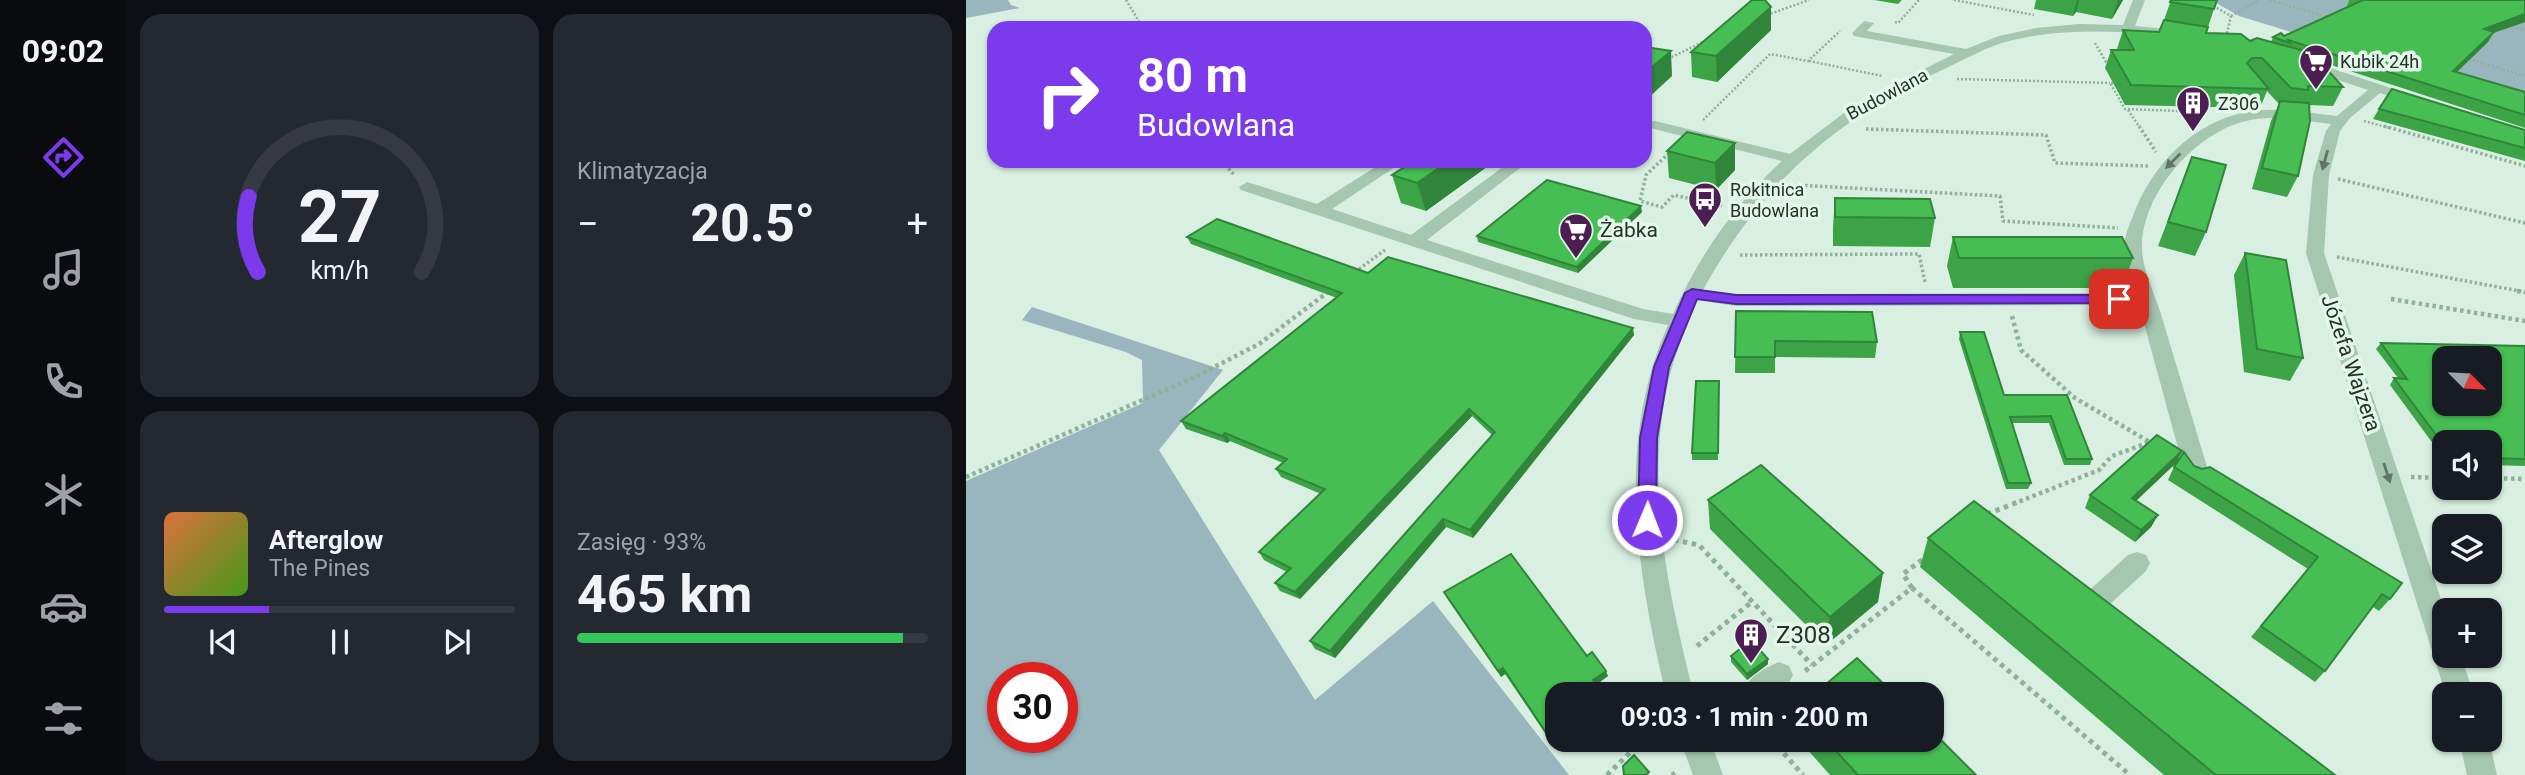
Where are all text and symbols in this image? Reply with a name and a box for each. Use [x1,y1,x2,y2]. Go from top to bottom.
text: 09:02 [22,32,104,70]
supermarket icon: Kubik 24h [2297,42,2335,91]
text: 80 m [1137,47,1248,104]
icon: right [1022,49,1113,140]
place label: Kubik 24h [2340,51,2419,72]
street label: Budowlana [1843,64,1931,124]
building icon: Z306 [2174,84,2212,133]
place label: Z306 [2218,93,2259,114]
text: Budowlana [1137,106,1295,144]
icon: directions [39,133,88,182]
one-way arrow [2320,150,2330,171]
one-way arrow [2165,152,2182,169]
text: Klimatyzacja [577,158,708,185]
text: 27 [298,174,381,260]
place label: Rokitnica Budowlana [1730,179,1819,221]
bus stop icon: Rokitnica Budowlana [1686,180,1724,229]
text: 20.5° [690,193,815,254]
text: − [577,202,599,246]
text: + [906,202,928,246]
supermarket icon: Żabka [1557,211,1595,260]
place label: Żabka [1600,218,1658,242]
icon: music [39,245,88,294]
text: km/h [310,255,369,284]
pin [2089,269,2149,329]
icon: arrive [2100,280,2138,318]
street label: Józefa Wajzera [2316,291,2386,435]
north arrow [2432,346,2502,416]
map controls [2432,346,2502,752]
icon: phone [39,357,88,406]
button: sound [2432,430,2502,500]
one-way arrow [2383,463,2393,484]
icon: climate [39,470,88,519]
position arrow [1610,483,1684,557]
button: layers [2432,514,2502,584]
text: Afterglow [269,525,383,555]
text: Zasięg · 93% [577,529,706,556]
text: The Pines [269,555,370,582]
text: 465 km [577,564,752,625]
icon: car [39,582,88,631]
button: + [2432,598,2502,668]
building icon: Z308 [1732,616,1770,665]
place label: Z308 [1776,621,1831,649]
icon: previous [204,623,242,661]
icon: pause [321,623,359,661]
icon: next [438,623,476,661]
speed limit sign: 30 [987,662,1078,753]
button: − [2432,682,2502,752]
icon: filters [39,694,88,743]
text: 09:03 · 1 min · 200 m [1621,702,1868,732]

